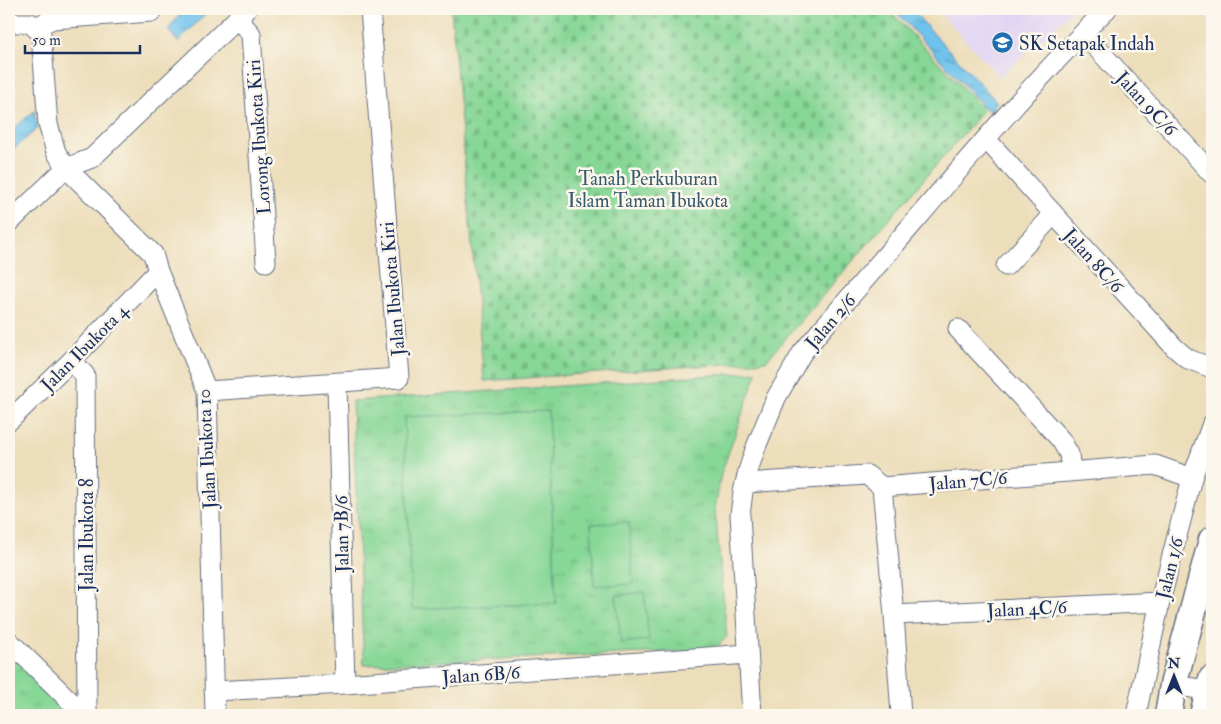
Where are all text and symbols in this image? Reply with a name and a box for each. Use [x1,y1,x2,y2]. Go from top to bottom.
scale bar [25,22,140,54]
text: 50 m [32,31,61,50]
school or university icon: SK Setapak Indah [991,31,1015,55]
place label: SK Setapak Indah [1019,32,1154,57]
street label: Lorong Ibukota Kiri [242,59,276,215]
street label: Jalan 9C/6 [1110,66,1183,142]
park label: Tanah Perkuburan Islam Taman Ibukota [568,167,728,213]
street label: Jalan Ibukota Kiri [375,221,411,358]
street label: Jalan 8C/6 [1057,223,1130,299]
street label: Jalan 2/6 [799,288,862,355]
street label: Jalan Ibukota 4 [35,298,134,397]
street label: Jalan Ibukota 10 [192,388,222,511]
street label: Jalan 7C/6 [927,465,1010,496]
street label: Jalan Ibukota 8 [75,478,99,593]
street label: Jalan 7B/6 [329,494,355,574]
street label: Jalan 1/6 [1150,533,1190,603]
street label: Jalan 4C/6 [985,595,1069,623]
north arrow [1148,652,1198,702]
text: N [1167,655,1181,672]
street label: Jalan 6B/6 [440,660,522,690]

